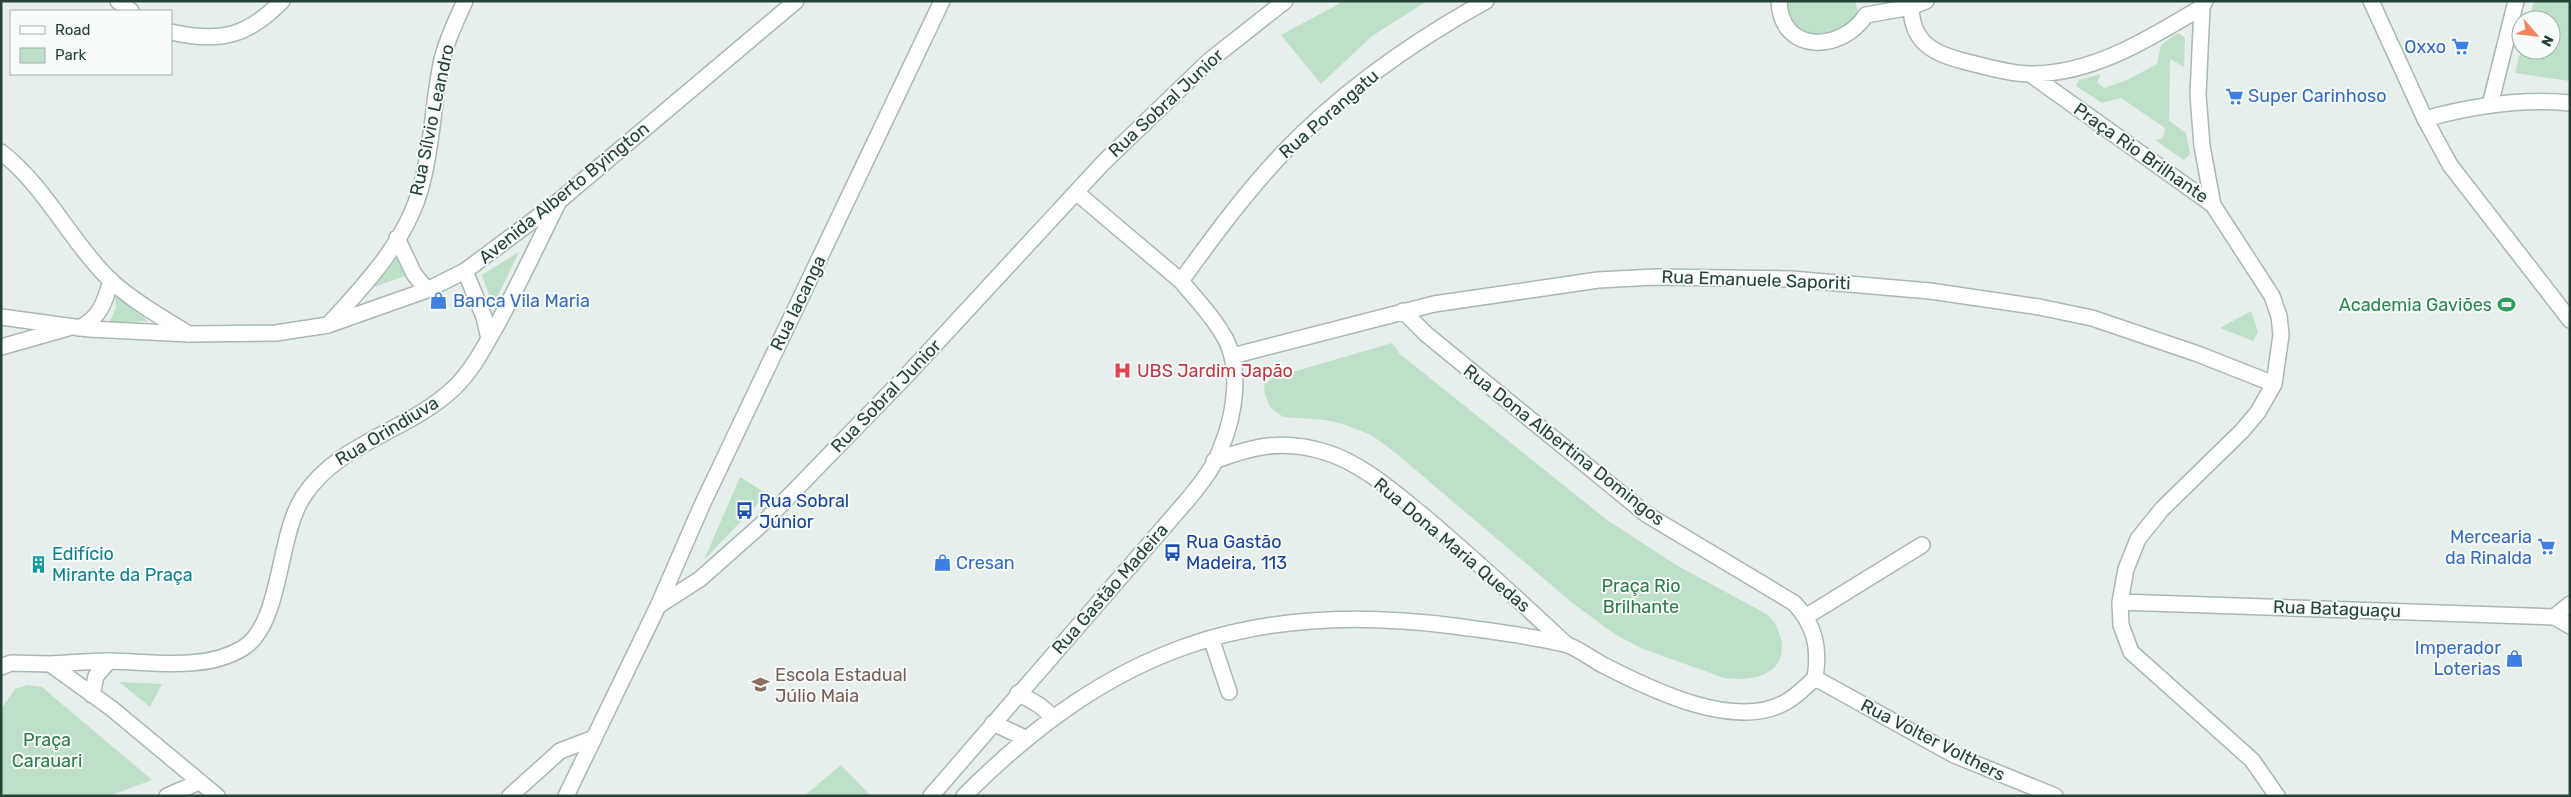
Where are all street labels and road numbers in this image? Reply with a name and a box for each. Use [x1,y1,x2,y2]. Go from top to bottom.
street label: Rua Sílvio Leandro [405,42,459,198]
street label: Rua Sobral Junior [1104,44,1228,162]
street label: Rua Porangatu [1275,65,1383,163]
street label: Praça Rio Brilhante [2069,98,2213,208]
street label: Avenida Alberto Byington [474,117,654,269]
street label: Rua Iacanga [765,252,831,354]
street label: Rua Emanuele Saporiti [1661,266,1851,294]
street label: Rua Sobral Junior [826,335,946,457]
street label: Rua Dona Albertina Domingos [1459,360,1669,530]
street label: Rua Orindiuva [331,392,443,470]
street label: Rua Dona Maria Quedas [1369,473,1535,617]
street label: Rua Gastão Madeira [1047,519,1173,659]
street label: Rua Bataguaçu [2273,596,2401,622]
street label: Rua Volter Volthers [1857,694,2009,786]

